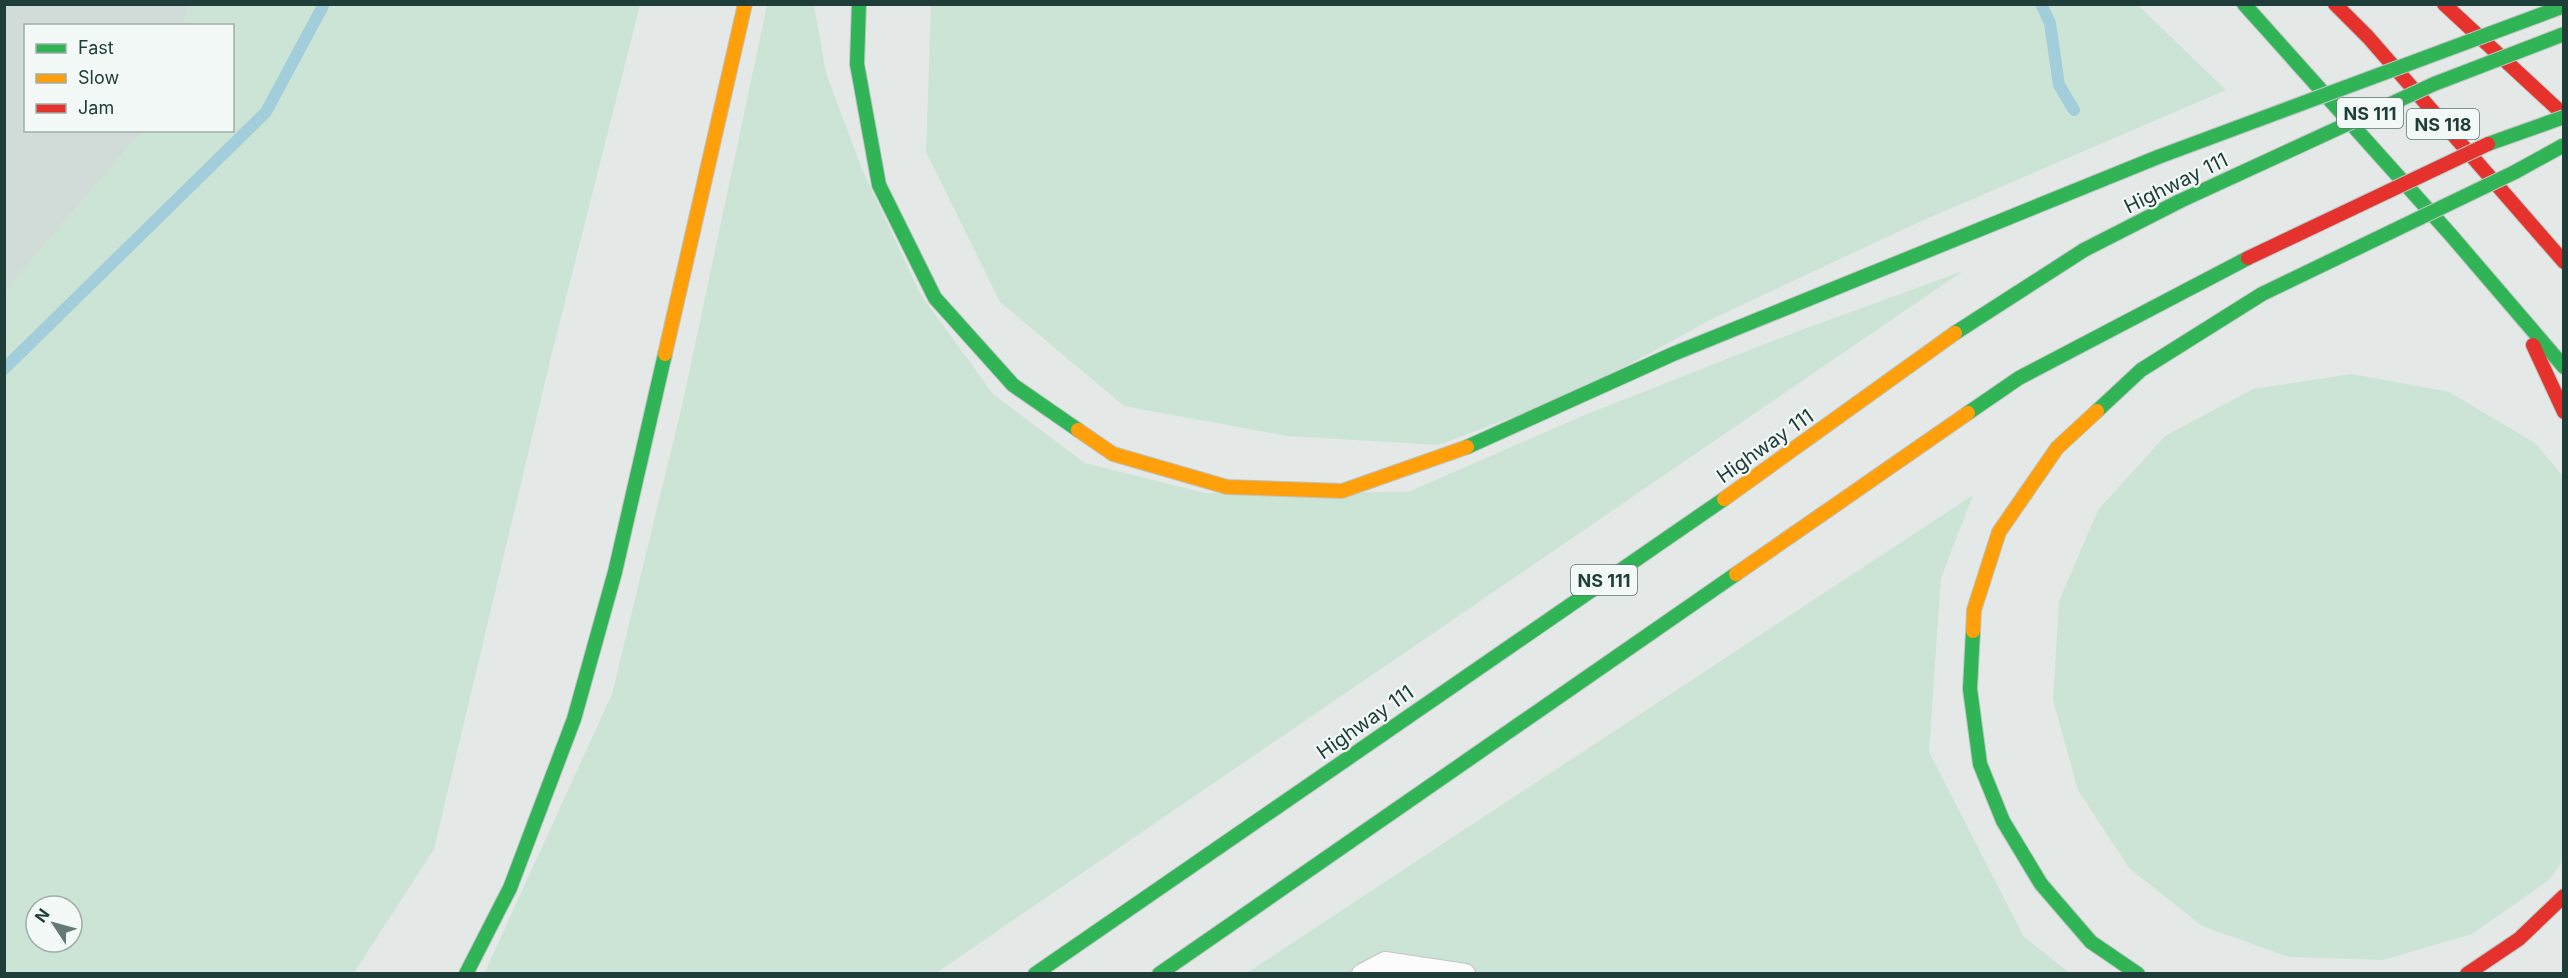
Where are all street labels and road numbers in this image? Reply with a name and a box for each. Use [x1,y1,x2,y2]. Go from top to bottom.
road number: NS 111 [2337,98,2403,128]
road number: NS 118 [2407,109,2479,139]
street label: Highway 111 [2120,148,2232,218]
street label: Highway 111 [1712,404,1818,488]
road number: NS 111 [1571,565,1637,595]
street label: Highway 111 [1312,680,1418,764]

